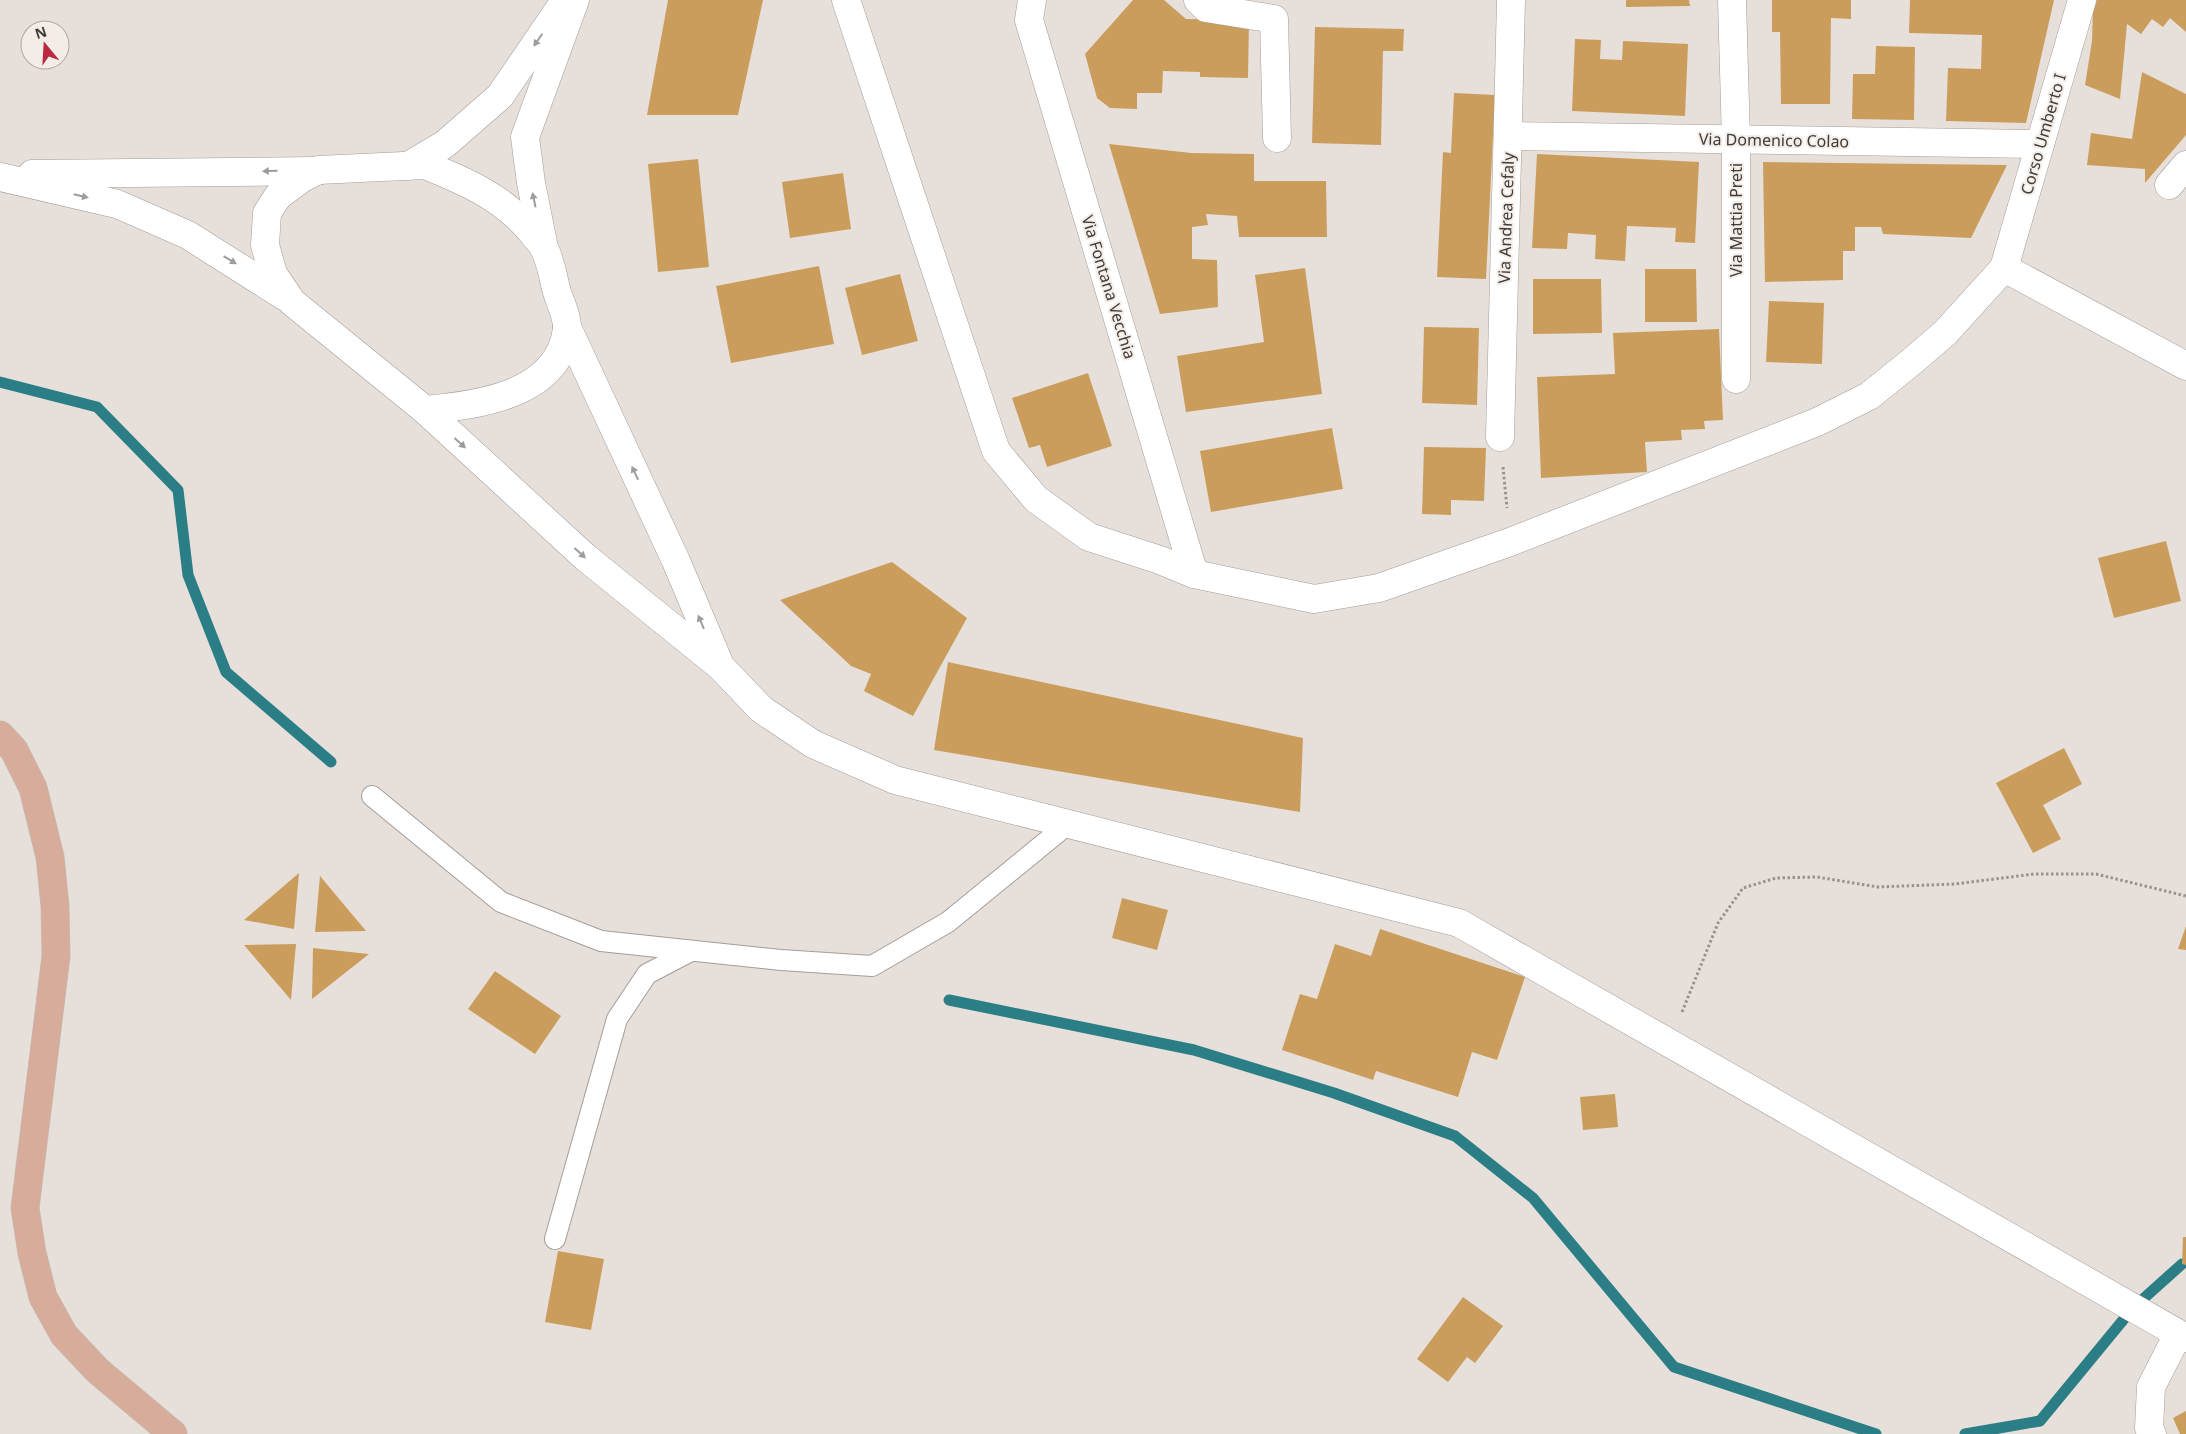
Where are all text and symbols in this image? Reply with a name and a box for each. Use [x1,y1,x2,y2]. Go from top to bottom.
north arrow [20,20,70,70]
text: N [32,21,49,43]
one-way arrow [533,33,543,47]
street label: Corso Umberto I [2015,71,2071,197]
street label: Via Domenico Colao [1699,128,1849,152]
street label: Via Andrea Cefaly [1493,151,1519,284]
street label: Via Mattia Preti [1725,163,1747,277]
one-way arrow [261,167,277,175]
one-way arrow [74,192,89,200]
one-way arrow [530,193,538,208]
street label: Via Fontana Vecchia [1077,212,1141,362]
one-way arrow [223,256,236,265]
one-way arrow [454,437,466,449]
one-way arrow [631,466,639,480]
one-way arrow [574,547,586,559]
one-way arrow [697,614,705,629]

